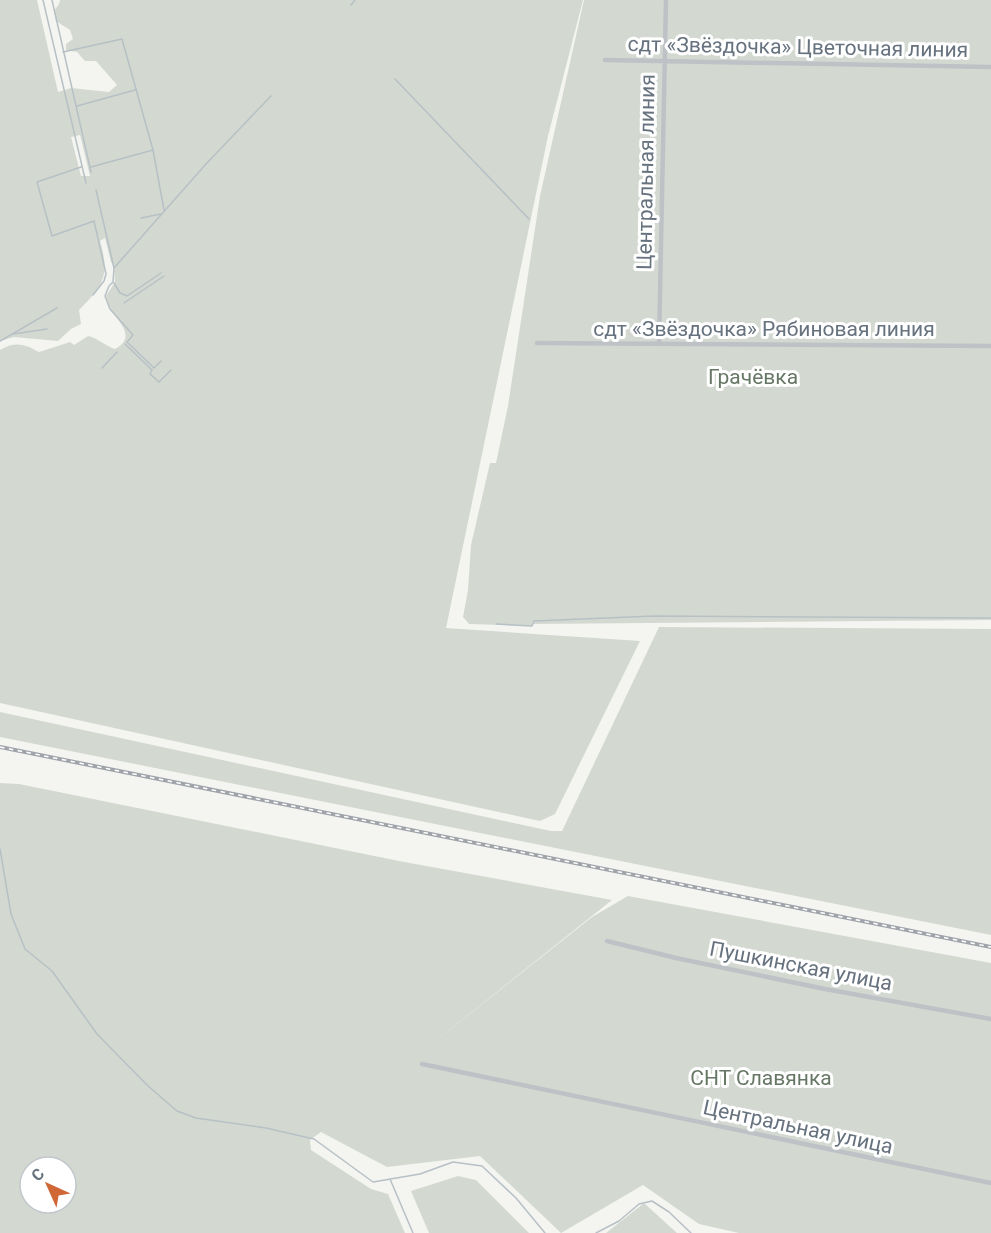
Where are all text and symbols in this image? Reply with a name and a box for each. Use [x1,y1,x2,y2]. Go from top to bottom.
street label: сдт «Звёздочка» Цветочная линия [628,32,968,62]
street label: Центральная линия [632,74,660,270]
street label: сдт «Звёздочка» Рябиновая линия [593,317,935,341]
park label: Грачёвка [708,365,798,389]
street label: Пушкинская улица [708,937,894,995]
park label: СНТ Славянка [690,1066,832,1090]
street label: Центральная улица [701,1095,895,1159]
north arrow [18,1155,78,1215]
text: С [27,1164,48,1185]

